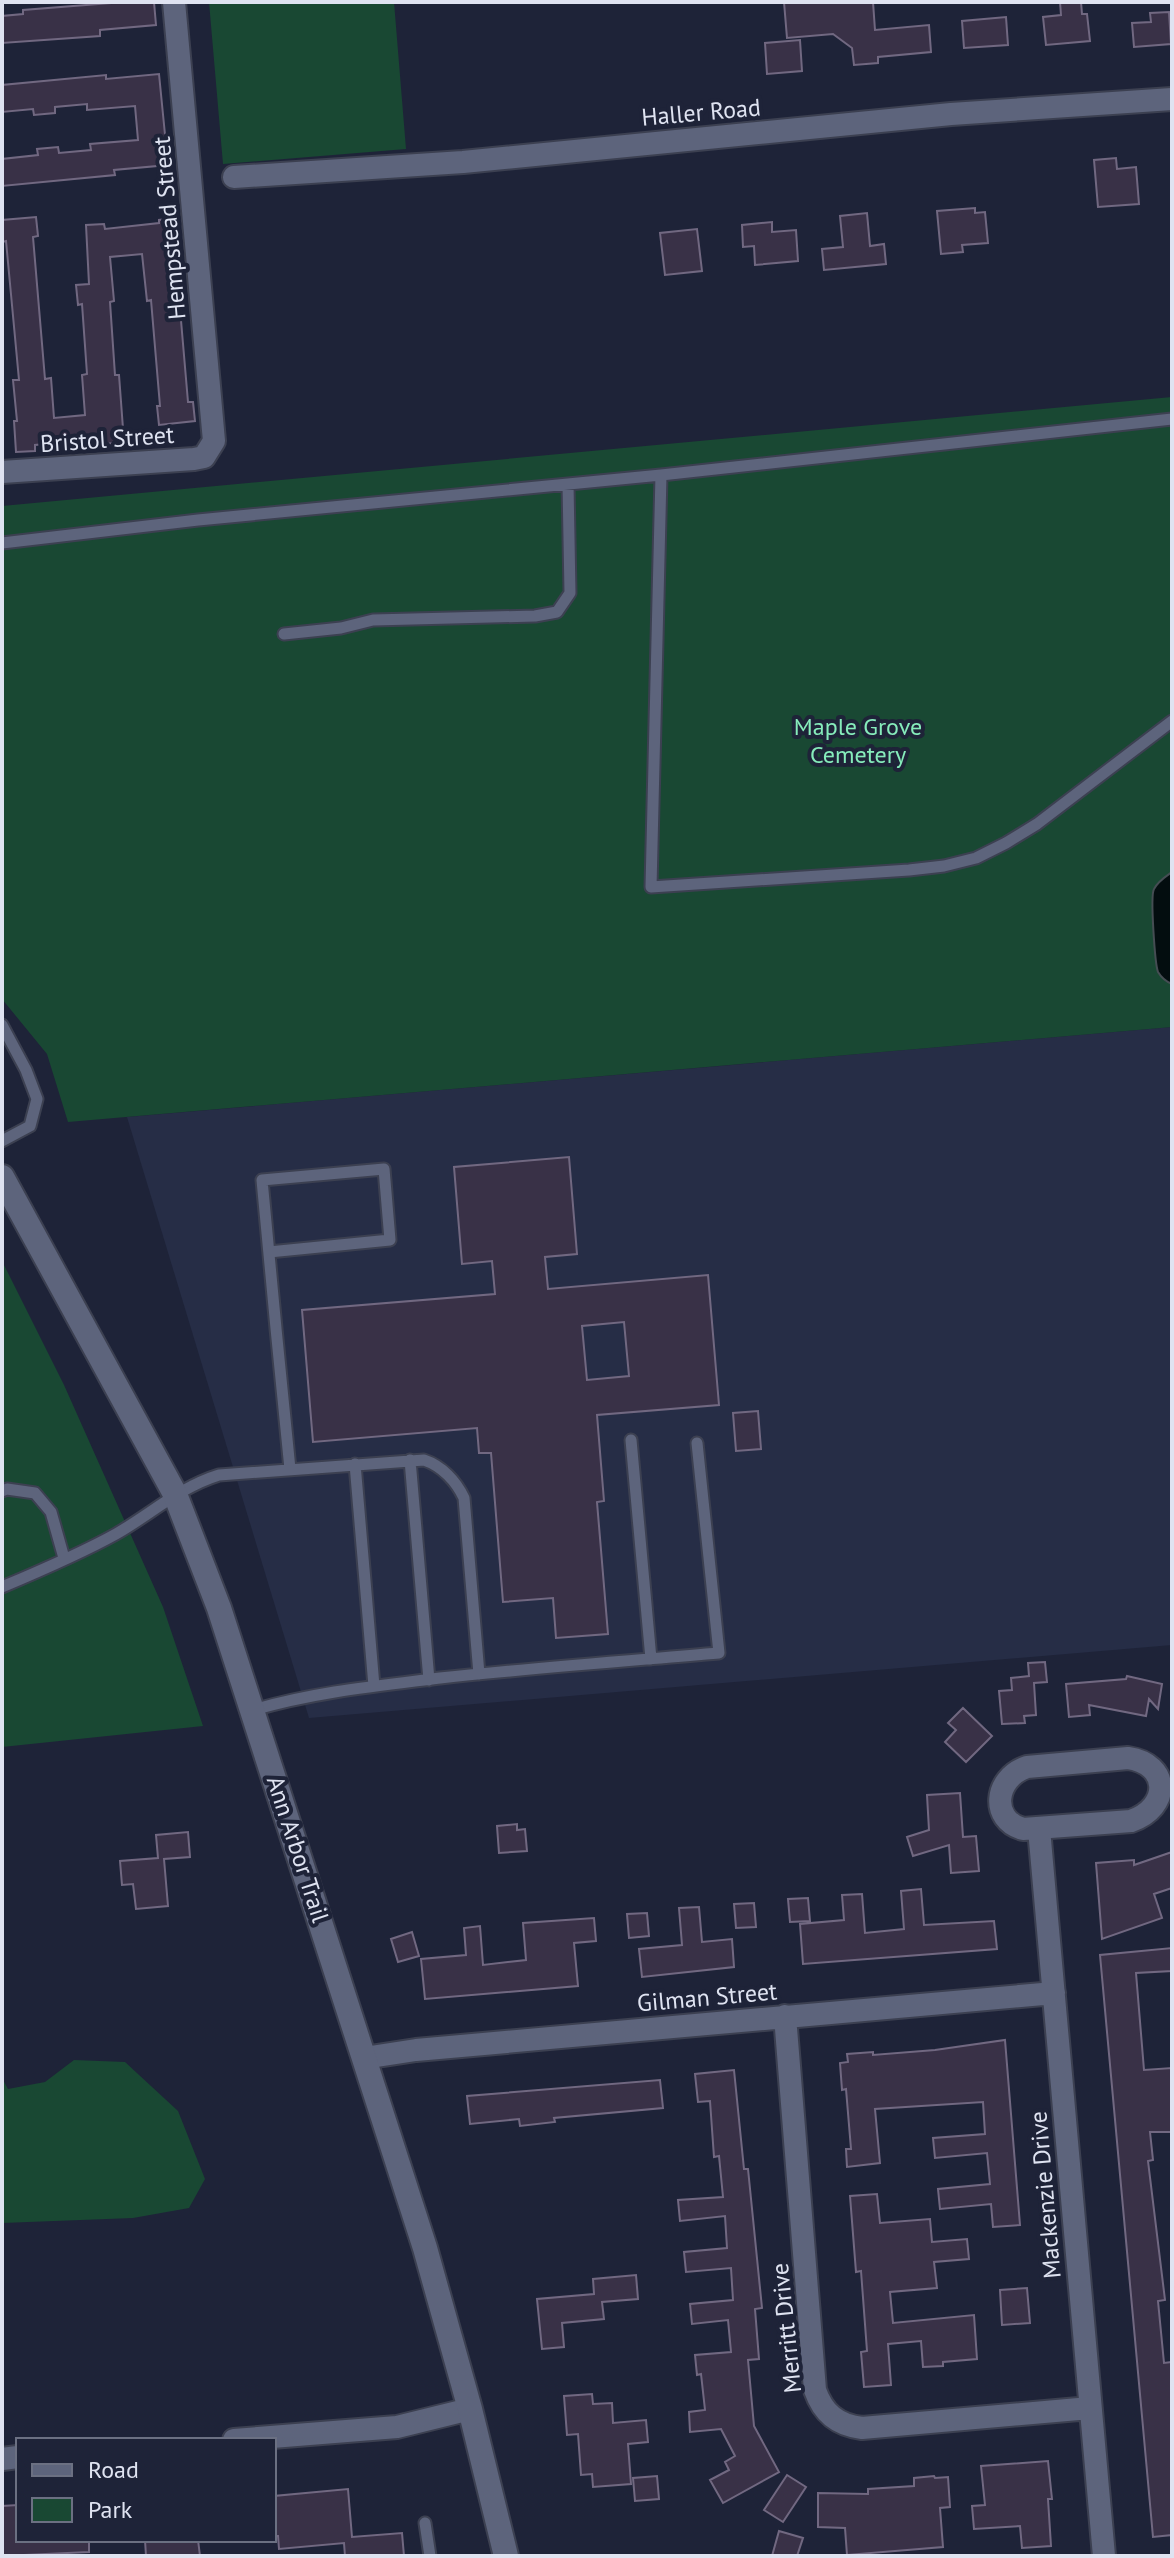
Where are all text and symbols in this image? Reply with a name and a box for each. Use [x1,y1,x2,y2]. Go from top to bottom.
street label: Haller Road [640,91,762,133]
street label: Hempstead Street [146,135,192,321]
street label: Bristol Street [39,419,175,459]
park label: Maple Grove Cemetery [794,711,922,770]
street label: Ann Arbor Trail [260,1772,336,1926]
street label: Gilman Street [636,1975,778,2019]
street label: Mackenzie Drive [1022,2110,1068,2280]
street label: Merritt Drive [764,2262,808,2394]
legend [16,2438,276,2542]
text: Road [88,2454,139,2485]
text: Park [88,2494,133,2525]

